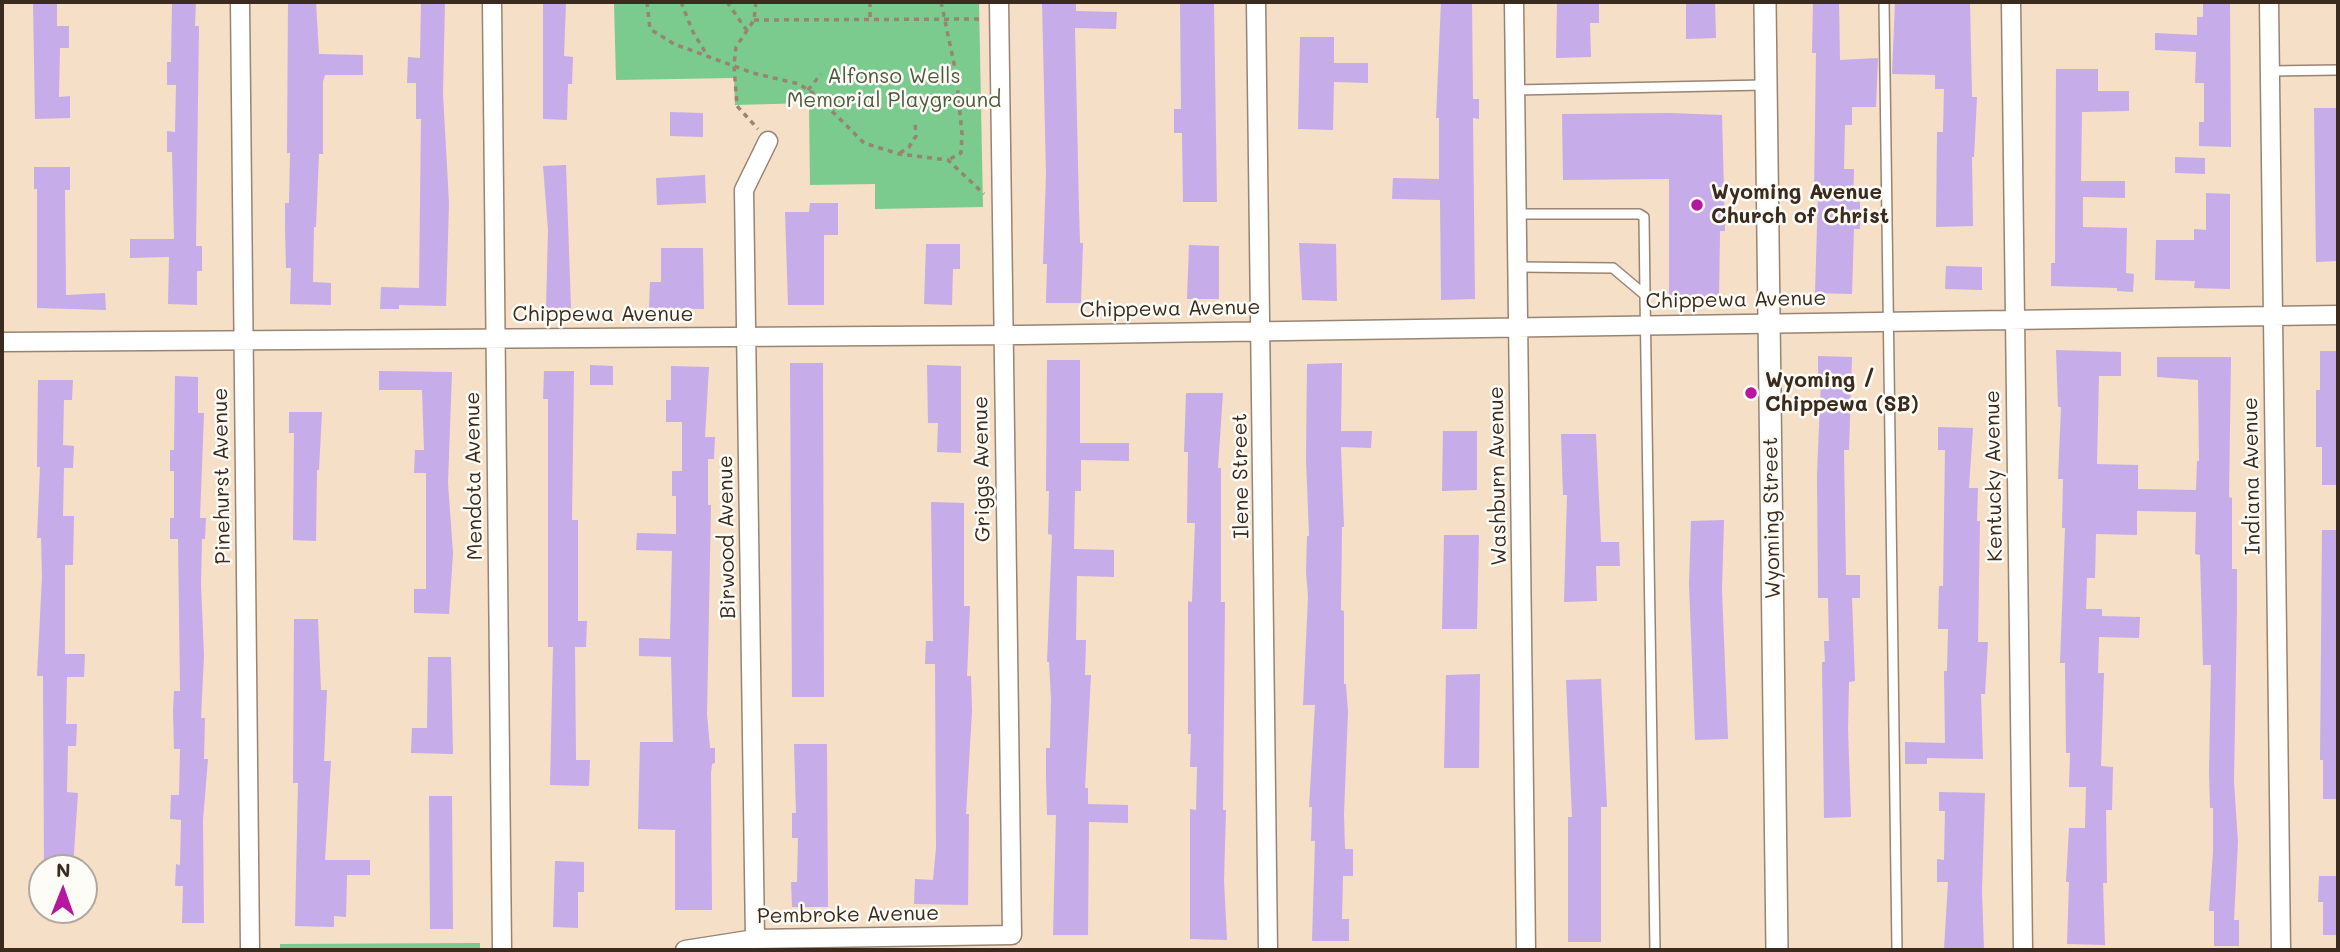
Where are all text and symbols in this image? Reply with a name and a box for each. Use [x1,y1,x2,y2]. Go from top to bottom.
park label: Alfonso Wells Memorial Playground [787,64,1001,114]
place label: Wyoming Avenue Church of Christ [1711,180,1889,230]
marker: Wyoming Avenue Church of Christ [1689,197,1705,213]
street label: Chippewa Avenue [1645,286,1827,314]
street label: Chippewa Avenue [1079,295,1261,323]
street label: Chippewa Avenue [513,302,693,328]
place label: Wyoming / Chippewa (SB) [1765,368,1919,418]
marker: Wyoming / Chippewa (SB) [1743,385,1759,401]
street label: Washburn Avenue [1484,386,1512,566]
street label: Pinehurst Avenue [208,387,236,565]
street label: Kentucky Avenue [1980,390,2008,562]
street label: Mendota Avenue [460,391,488,561]
street label: Griggs Avenue [968,396,996,542]
street label: Indiana Avenue [2238,397,2266,555]
street label: Ilene Street [1227,413,1255,539]
street label: Wyoming Street [1758,437,1786,599]
street label: Birwood Avenue [713,455,741,619]
north arrow [28,854,98,924]
text: N [56,857,71,882]
street label: Pembroke Avenue [757,901,939,929]

